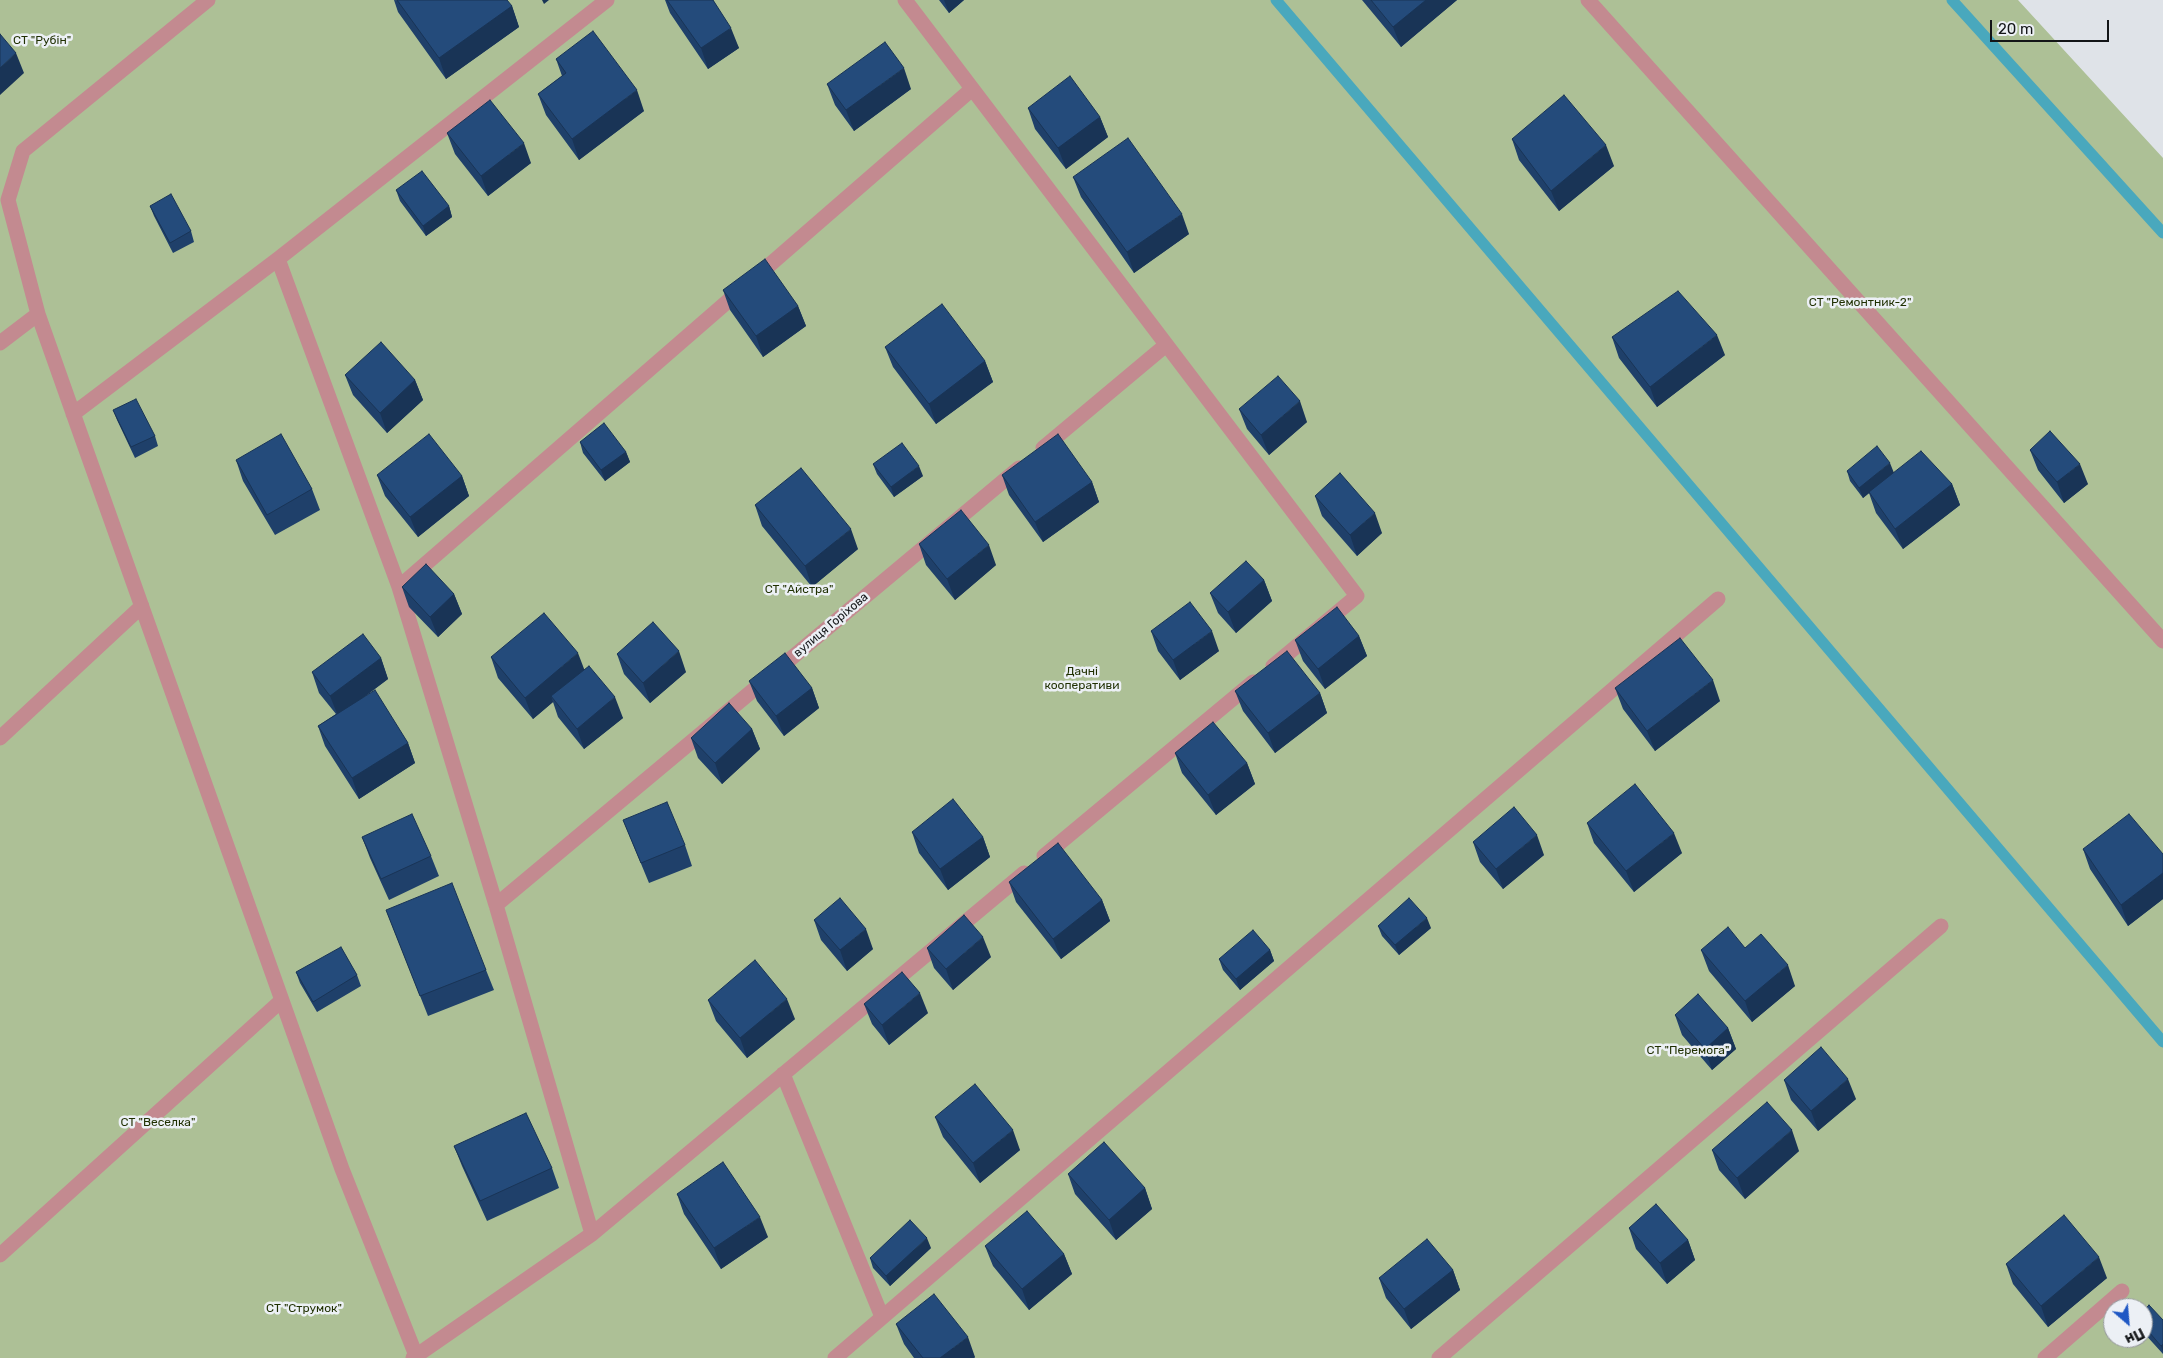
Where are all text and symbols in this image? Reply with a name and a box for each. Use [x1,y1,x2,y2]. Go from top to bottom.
scale bar [1993,10,2112,42]
text: 20 m [1998,20,2033,38]
park label: СТ "Рубін" [13,34,71,48]
park label: СТ "Ремонтник-2" [1809,296,1911,310]
park label: СТ "Айстра" [765,583,833,597]
street label: вулиця Горіхова [791,590,871,660]
park label: Дачні кооперативи [1044,665,1120,693]
park label: СТ "Перемога" [1647,1044,1729,1058]
park label: СТ "Веселка" [121,1116,195,1130]
north arrow [2103,1298,2153,1348]
park label: СТ "Струмок" [266,1302,342,1316]
text: Пн [2122,1324,2147,1348]

